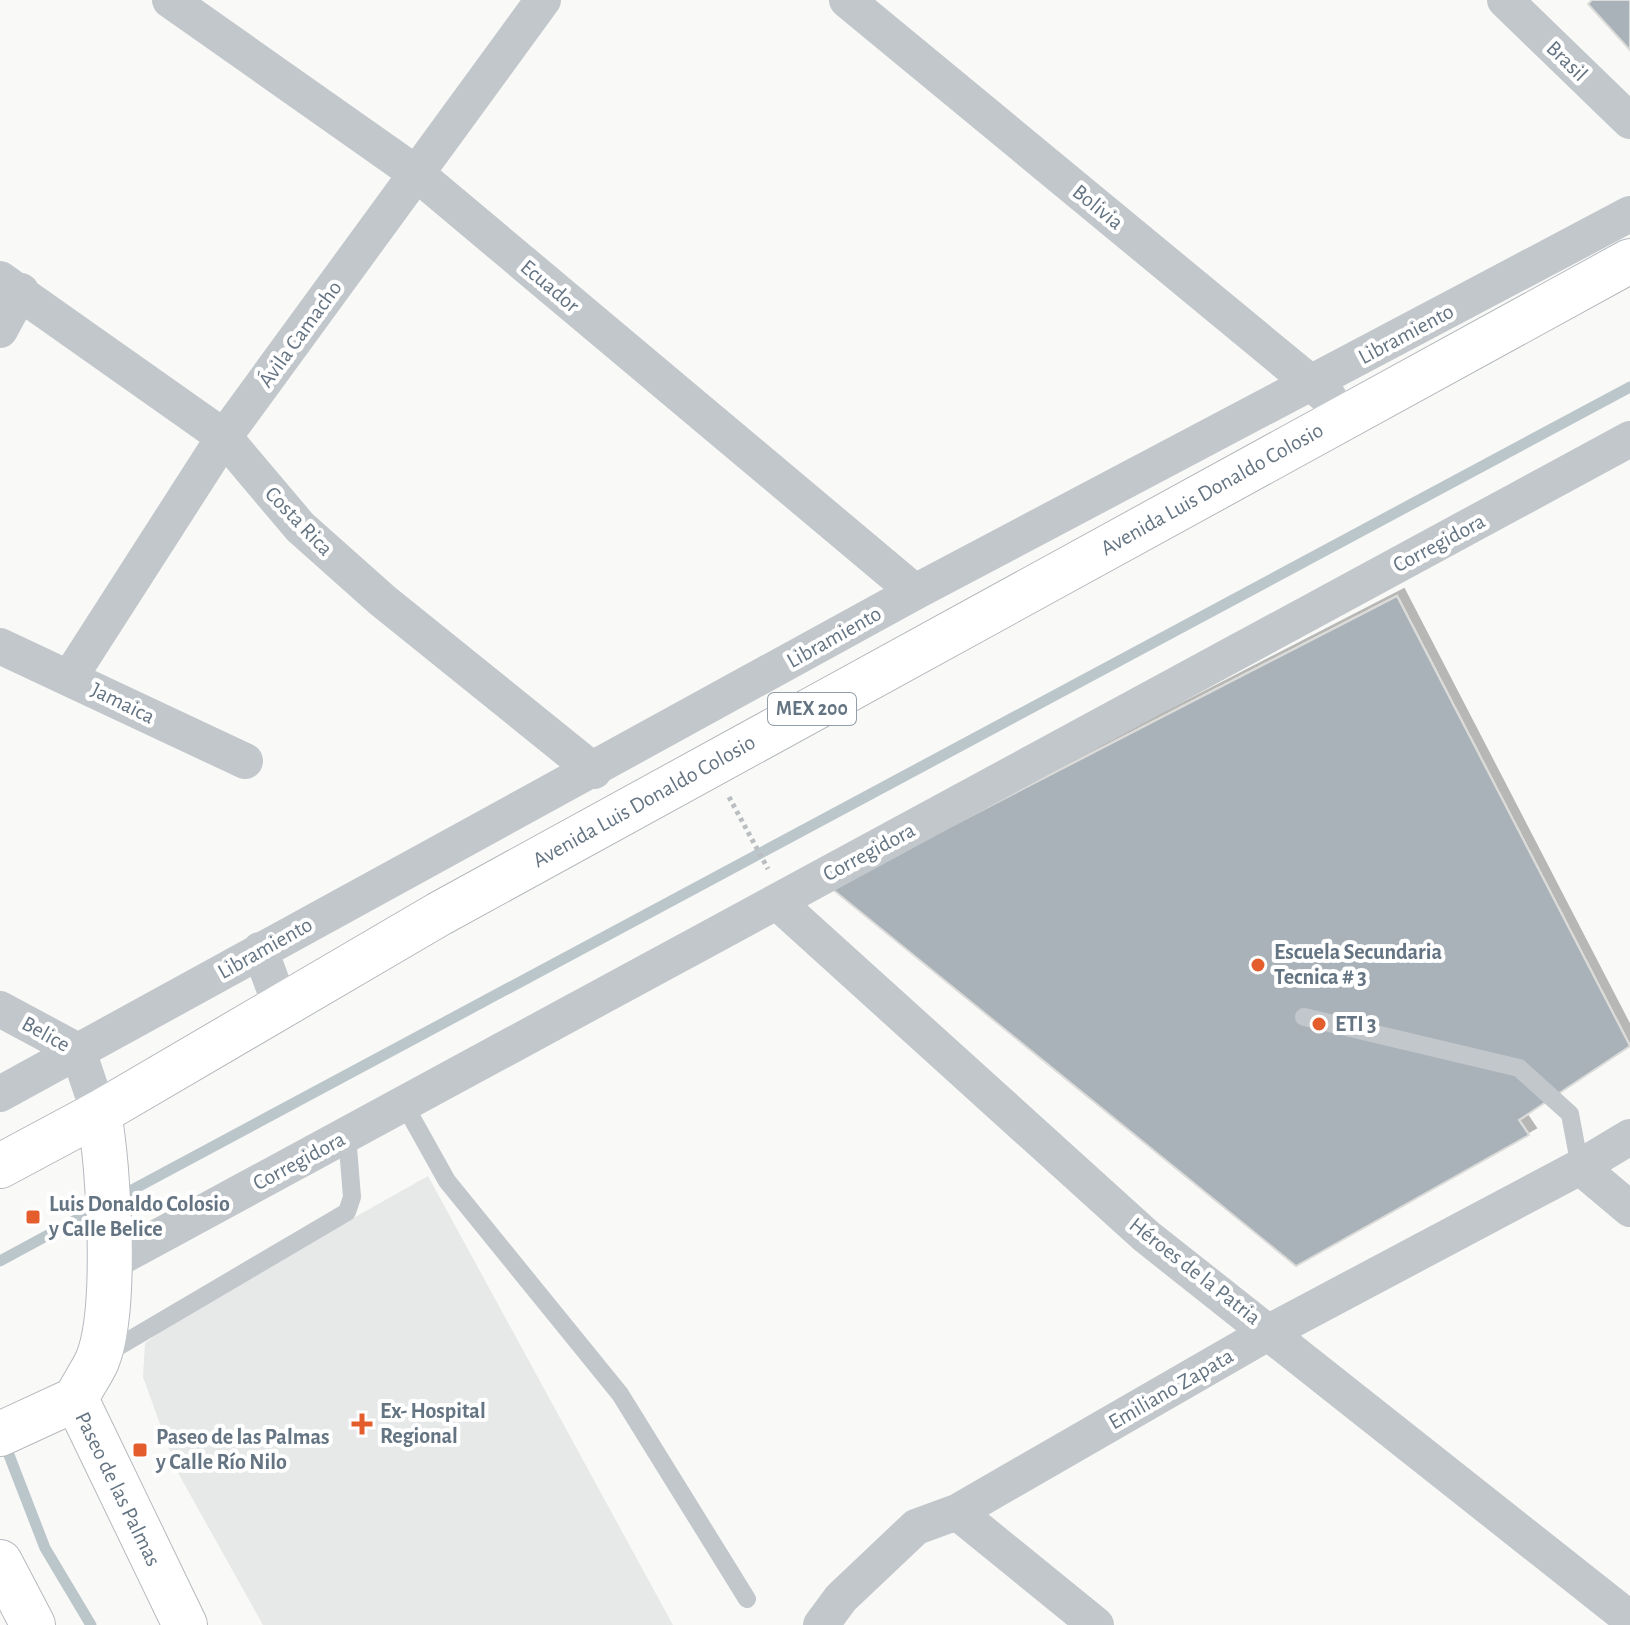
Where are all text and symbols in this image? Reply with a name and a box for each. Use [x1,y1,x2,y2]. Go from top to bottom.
street label: Brasil [1542,37,1592,85]
street label: Bolivia [1069,180,1127,234]
street label: Ecuador [517,255,583,317]
street label: Ávila Camacho [253,276,346,391]
street label: Libramiento [1355,300,1457,368]
street label: Avenida Luis Donaldo Colosio [1097,419,1327,559]
street label: Costa Rica [261,482,337,560]
street label: Corregidora [1389,510,1489,576]
street label: Libramiento [783,602,885,672]
street label: Jamaica [88,678,158,728]
road number: MEX 200 [768,693,856,725]
street label: Avenida Luis Donaldo Colosio [529,731,759,871]
street label: Corregidora [819,819,919,885]
street label: Libramiento [214,913,316,983]
place label: Escuela Secundaria Tecnica # 3 [1274,941,1442,988]
marker: Escuela Secundaria Tecnica # 3 [1249,956,1267,974]
street label: Belice [18,1012,74,1056]
place label: ETI 3 [1335,1013,1376,1035]
marker: ETI 3 [1310,1015,1328,1033]
street label: Corregidora [249,1128,349,1194]
place label: Luis Donaldo Colosio y Calle Belice [48,1193,230,1241]
marker: Luis Donaldo Colosio y Calle Belice [24,1208,42,1226]
street label: Héroes de la Patria [1125,1213,1265,1329]
street label: Emiliano Zapata [1105,1344,1237,1434]
place label: Ex- Hospital Regional [380,1400,486,1447]
street label: Paseo de las Palmas [71,1408,165,1570]
marker: Ex- Hospital Regional [351,1413,373,1435]
place label: Paseo de las Palmas y Calle Río Nilo [155,1426,330,1474]
marker: Paseo de las Palmas y Calle Río Nilo [131,1441,149,1459]

